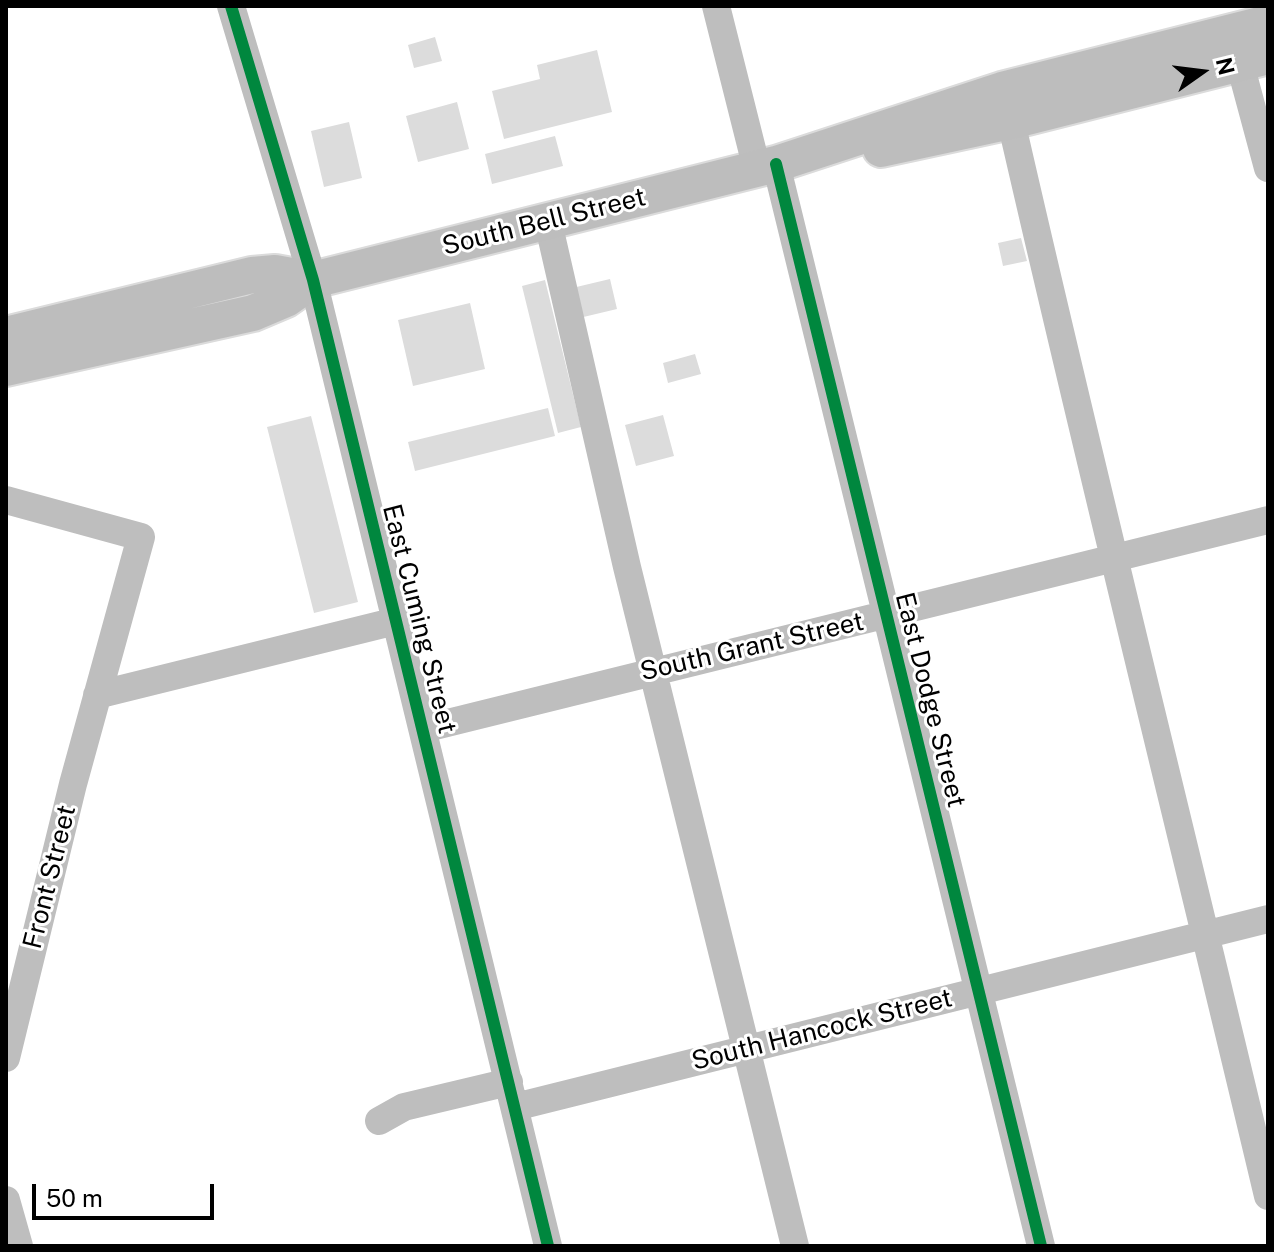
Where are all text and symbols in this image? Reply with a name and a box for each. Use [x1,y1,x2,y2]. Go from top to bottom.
north arrow [1162,32,1242,112]
text: N [1211,55,1240,78]
street label: South Bell Street [439,182,649,262]
street label: East Cuming Street [375,501,463,737]
street label: East Dodge Street [888,589,972,811]
street label: South Grant Street [637,606,867,688]
street label: Front Street [17,802,83,952]
street label: South Hancock Street [689,983,955,1077]
scale bar [36,1168,218,1218]
text: 50 m [46,1184,103,1212]

